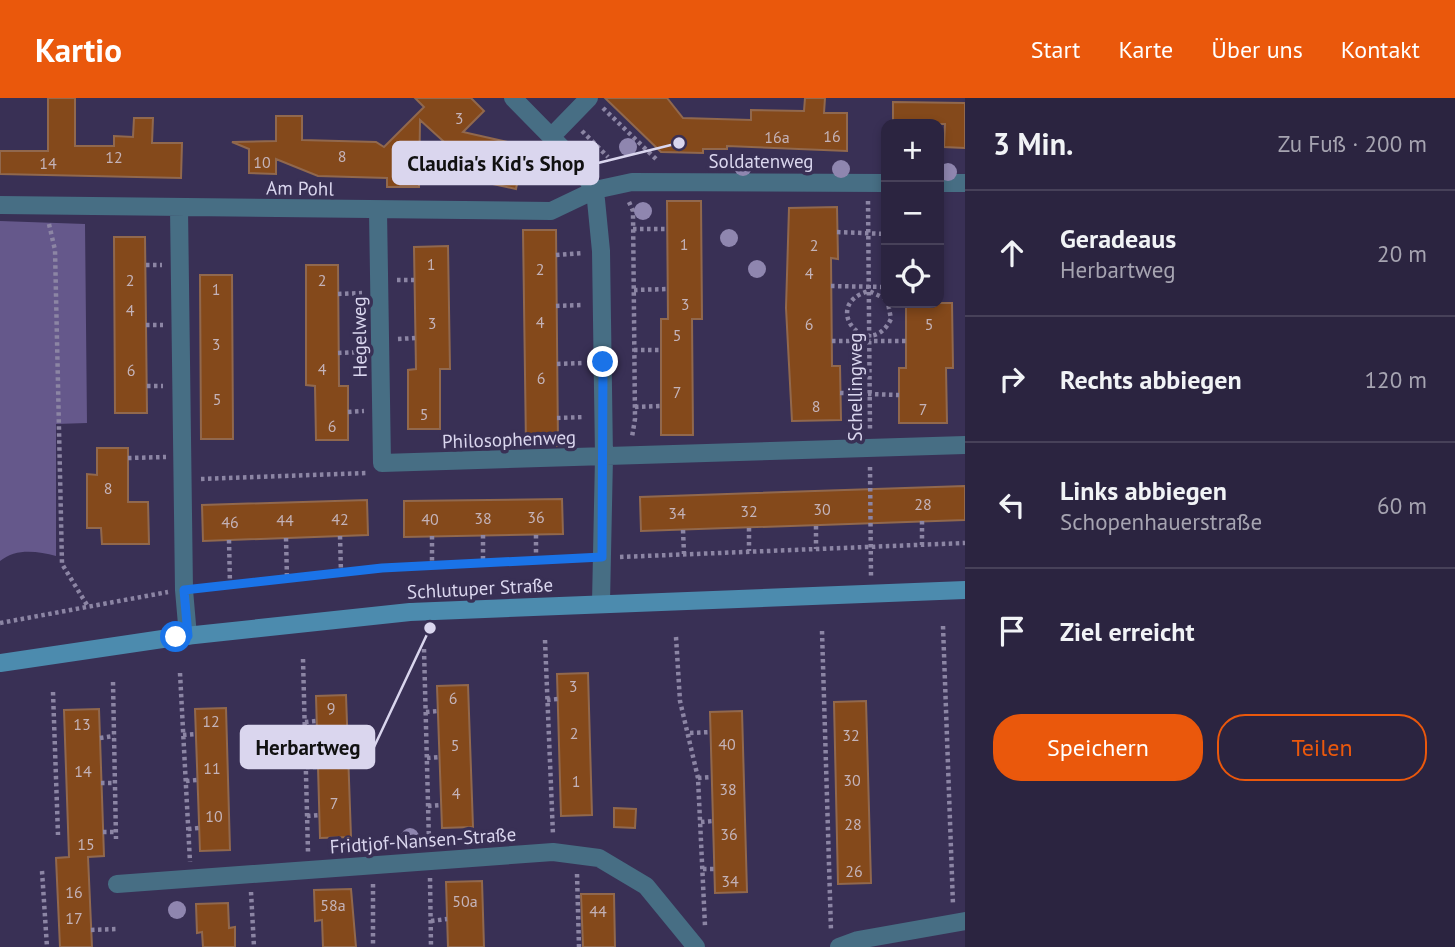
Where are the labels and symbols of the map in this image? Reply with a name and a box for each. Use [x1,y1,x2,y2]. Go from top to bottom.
house number: 3 [455,108,463,128]
house number: 16 [823,126,841,146]
house number: 16a [764,127,790,147]
callout: Claudia's Kid's Shop [393,142,598,184]
house number: 8 [338,146,346,166]
house number: 12 [105,147,123,167]
street label: Soldatenweg [708,149,814,173]
text: Claudia's Kid's Shop [407,150,585,177]
house number: 10 [253,152,271,172]
house number: 14 [39,153,57,173]
street label: Am Pohl [266,175,334,201]
house number: 1 [680,234,688,254]
house number: 2 [810,235,818,255]
house number: 1 [427,254,435,274]
house number: 2 [536,259,544,279]
house number: 4 [805,263,814,283]
house number: 2 [126,270,134,290]
house number: 2 [318,270,326,290]
house number: 1 [212,279,220,299]
house number: 3 [681,294,689,314]
street label: Hegelweg [346,296,372,378]
house number: 4 [126,300,135,320]
house number: 4 [536,312,545,332]
house number: 3 [428,313,436,333]
house number: 6 [805,314,813,334]
house number: 5 [925,314,933,334]
house number: 5 [673,325,681,345]
street label: Schellingweg [843,333,867,441]
house number: 3 [212,334,220,354]
route end [587,346,618,377]
house number: 4 [318,359,327,379]
house number: 6 [127,360,135,380]
house number: 6 [537,368,545,388]
house number: 7 [673,382,681,402]
house number: 5 [213,389,221,409]
house number: 8 [812,396,820,416]
house number: 7 [919,399,927,419]
house number: 5 [420,404,428,424]
house number: 6 [328,416,336,436]
street label: Philosophenweg [442,425,576,453]
house number: 8 [104,478,112,498]
house number: 28 [914,494,932,514]
house number: 30 [813,499,831,519]
house number: 32 [740,501,758,521]
house number: 34 [668,503,686,523]
house number: 36 [527,507,545,527]
house number: 38 [474,508,492,528]
house number: 42 [331,509,349,529]
house number: 40 [421,509,439,529]
house number: 44 [276,510,294,530]
house number: 46 [221,512,239,532]
street label: Schlutuper Straße [406,572,554,604]
route start [160,621,191,652]
house number: 3 [569,676,577,696]
house number: 6 [449,688,457,708]
house number: 9 [327,698,335,718]
house number: 12 [202,711,220,731]
house number: 13 [73,714,91,734]
house number: 2 [570,723,578,743]
house number: 32 [842,725,860,745]
callout: Herbartweg [241,726,374,768]
text: Herbartweg [255,734,361,761]
house number: 40 [718,734,736,754]
house number: 5 [451,735,459,755]
house number: 11 [203,758,221,778]
house number: 14 [74,761,92,781]
house number: 30 [843,770,861,790]
house number: 1 [572,771,580,791]
house number: 38 [719,779,737,799]
house number: 4 [452,783,461,803]
house number: 7 [330,793,338,813]
house number: 10 [205,806,223,826]
house number: 28 [844,814,862,834]
street label: Fridtjof-Nansen-Straße [329,822,517,858]
house number: 36 [720,824,738,844]
house number: 15 [77,834,95,854]
house number: 26 [845,861,863,881]
house number: 34 [721,871,739,891]
house number: 16 [65,882,83,902]
house number: 50a [452,891,478,911]
house number: 58a [320,895,346,915]
house number: 44 [589,901,607,921]
house number: 17 [65,908,83,928]

